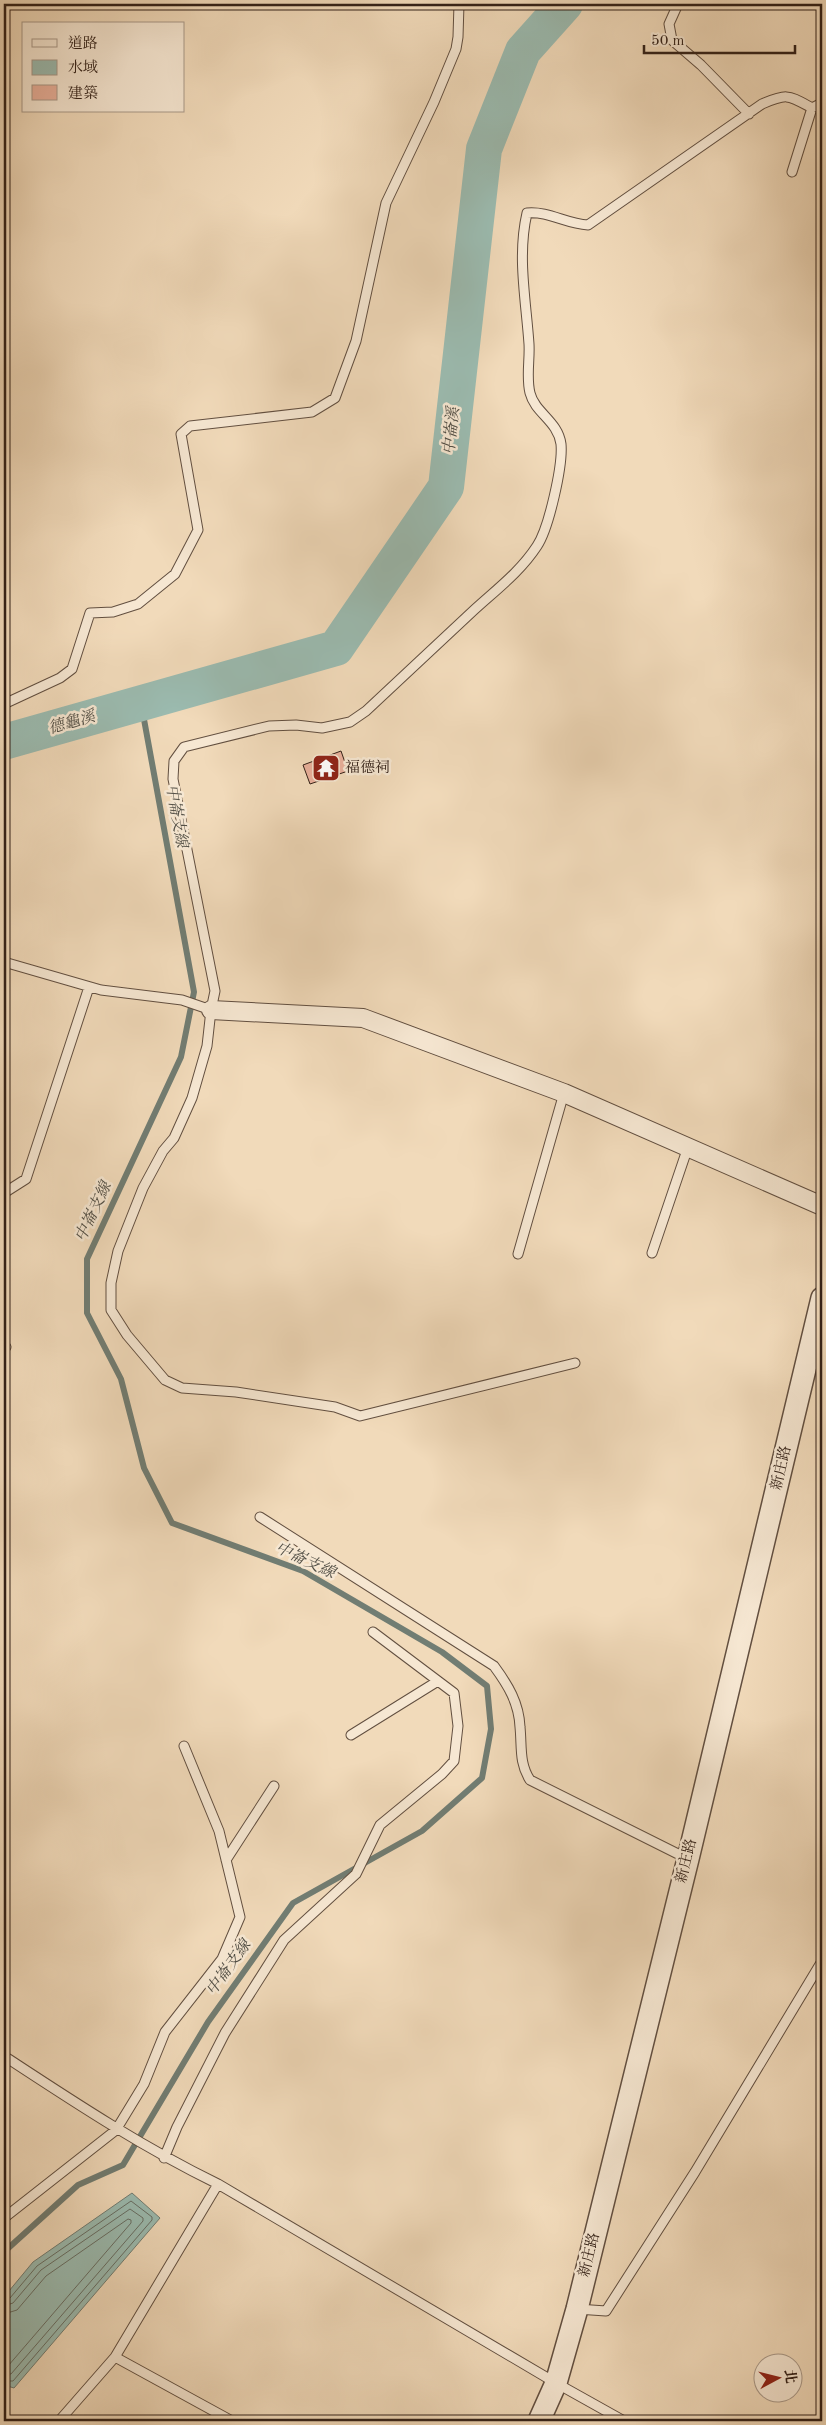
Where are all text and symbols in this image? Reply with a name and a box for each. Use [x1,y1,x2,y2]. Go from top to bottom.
legend [22,22,185,112]
scale bar [644,22,795,54]
text: 50 m [651,34,685,49]
text: 道路 [68,35,98,52]
text: 水域 [68,59,98,76]
text: 建築 [68,85,98,102]
water label: 中崙溪 [440,404,463,456]
water label: 德龜溪 [46,706,99,737]
temple icon: 福德祠 [311,753,341,783]
place label: 福德祠 [345,759,390,776]
water label: 中崙支線 [163,783,192,851]
water label: 中崙支線 [71,1177,116,1244]
street label: 新庄路 [768,1444,794,1492]
water label: 中崙支線 [273,1538,340,1583]
street label: 新庄路 [672,1837,700,1885]
water label: 中崙支線 [202,1935,255,1999]
street label: 新庄路 [575,2231,603,2279]
north arrow [754,2352,804,2402]
text: 北 [782,2369,799,2384]

